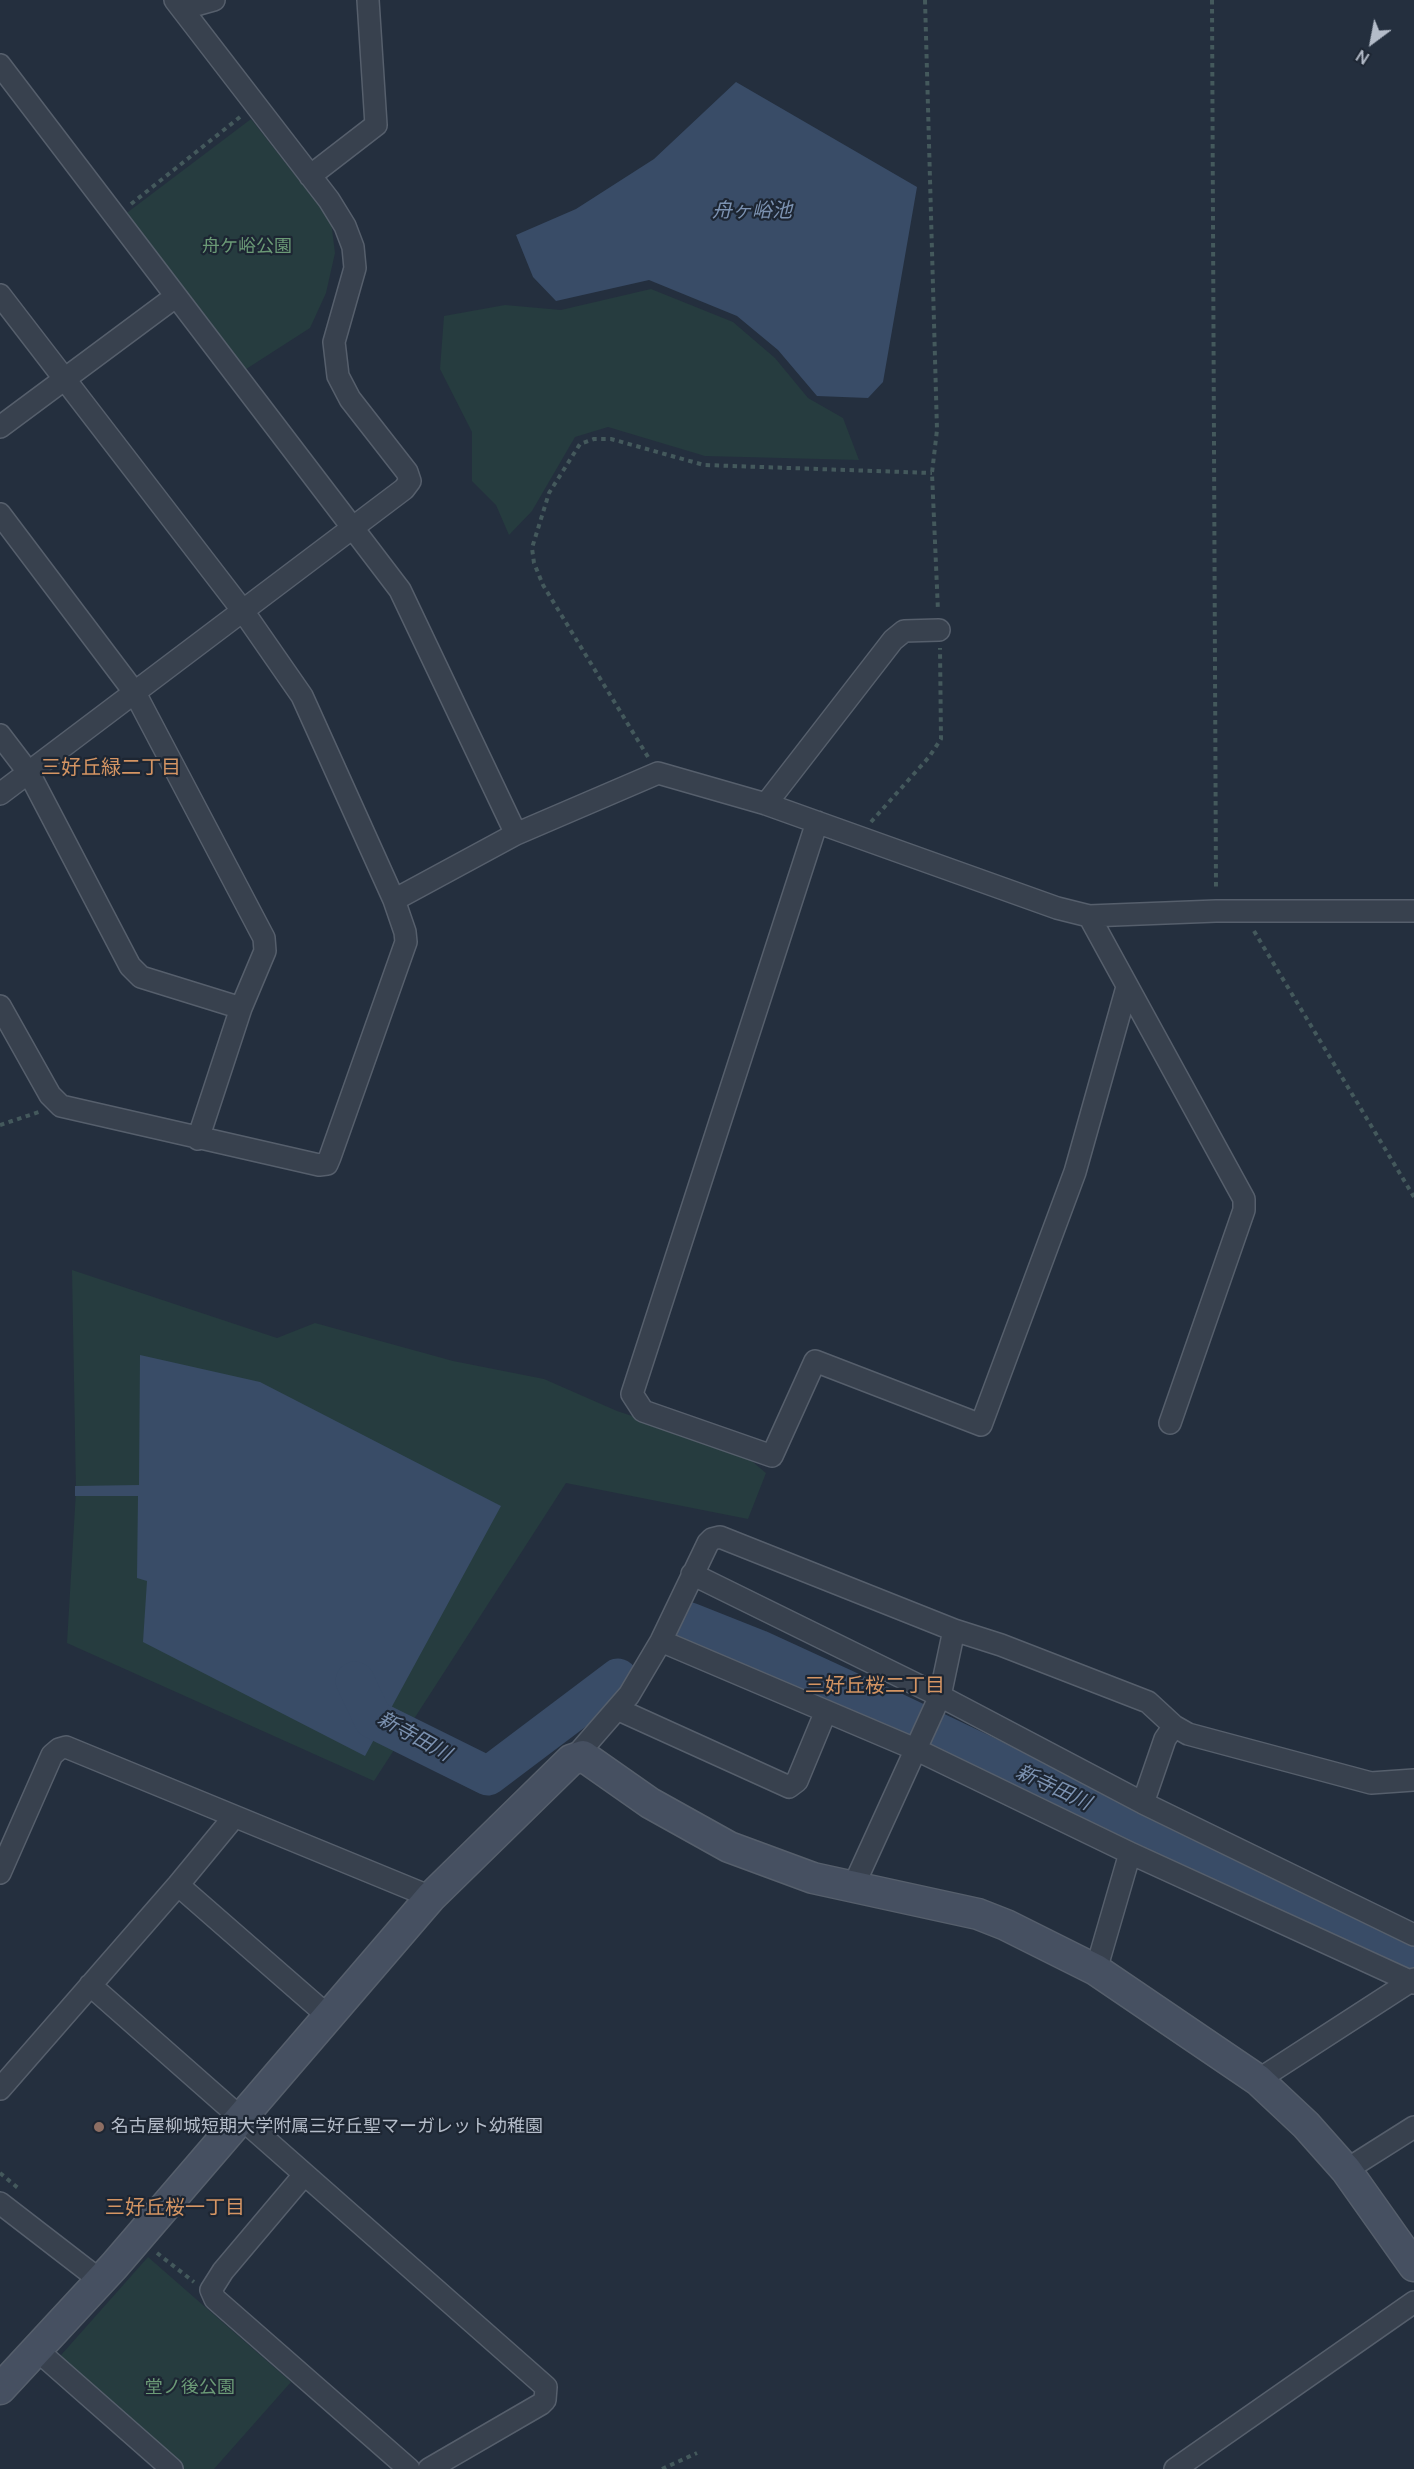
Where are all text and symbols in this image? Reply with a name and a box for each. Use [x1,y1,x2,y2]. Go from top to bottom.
north arrow [1342,12,1402,72]
text: N [1352,45,1373,70]
water label: 舟ヶ峪池 [712,199,792,223]
park label: 舟ケ峪公園 [202,236,292,258]
district label: 三好丘緑二丁目 [41,756,181,780]
district label: 三好丘桜二丁目 [805,1674,945,1698]
water label: 新寺田川 [373,1707,455,1767]
water label: 新寺田川 [1012,1760,1094,1816]
place label: 名古屋柳城短期大学附属三好丘聖マーガレット幼稚園 [111,2116,543,2138]
marker: 名古屋柳城短期大学附属三好丘聖マーガレット幼稚園 [92,2120,106,2134]
district label: 三好丘桜一丁目 [105,2196,245,2220]
park label: 堂ノ後公園 [145,2377,235,2399]

